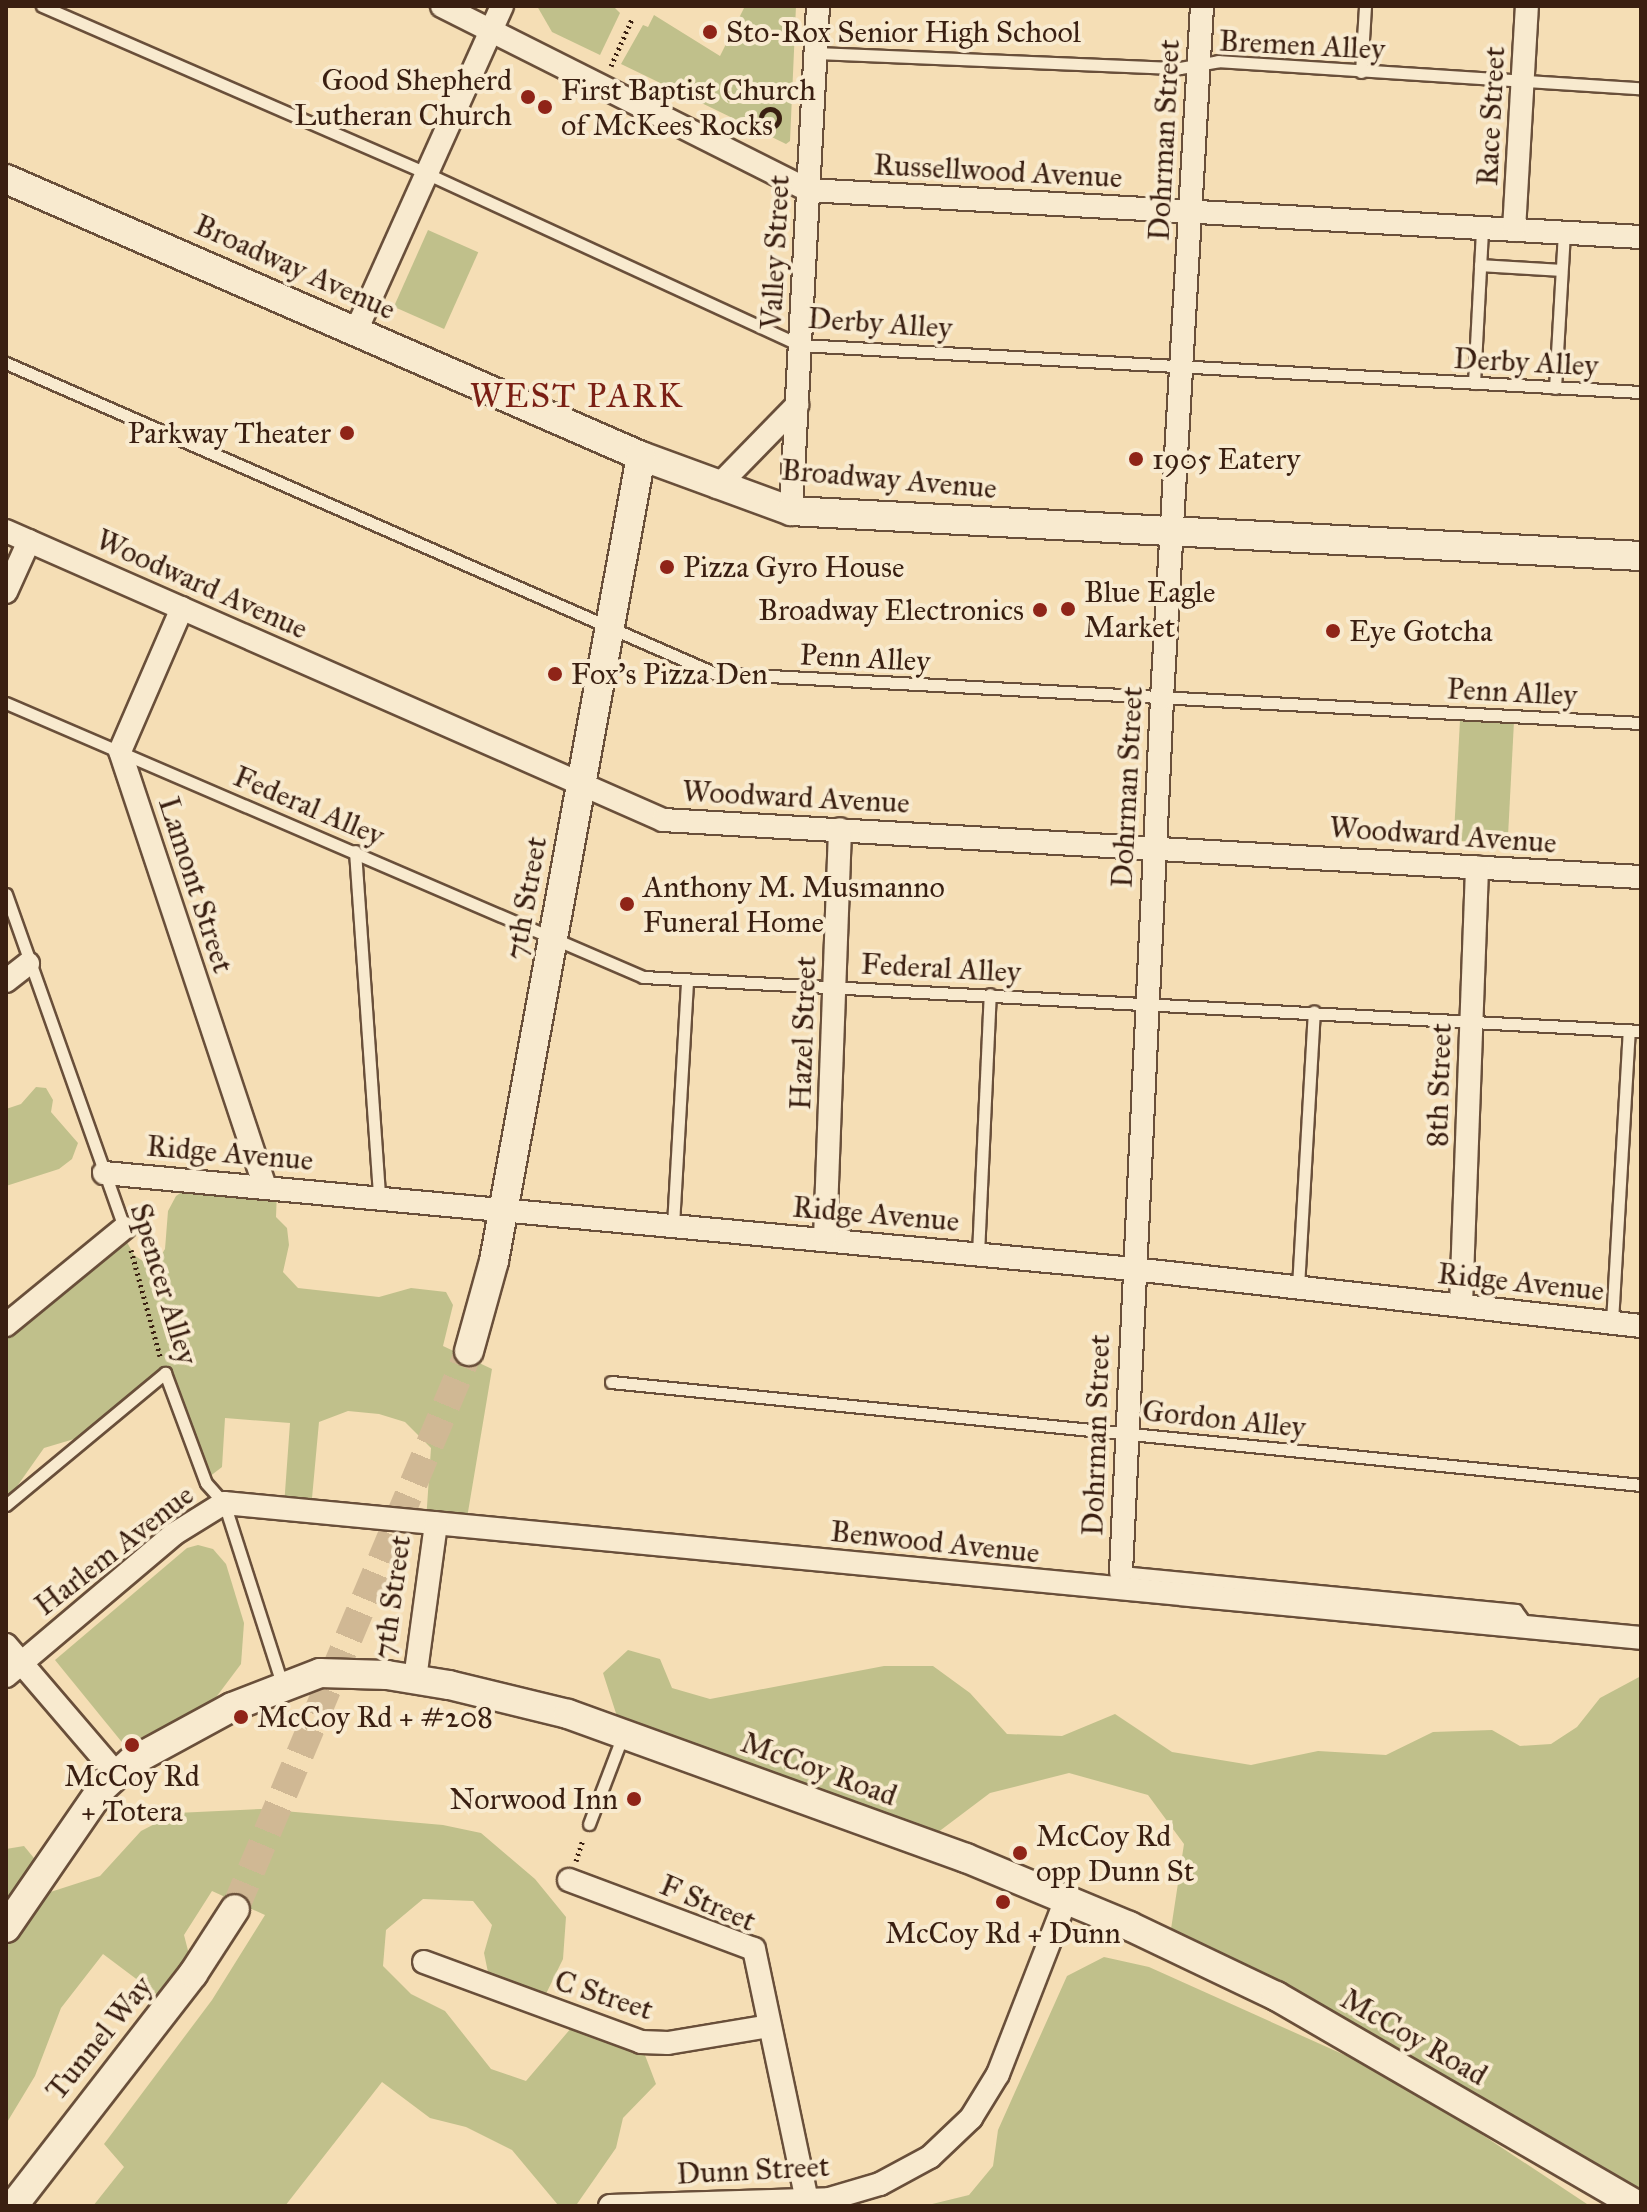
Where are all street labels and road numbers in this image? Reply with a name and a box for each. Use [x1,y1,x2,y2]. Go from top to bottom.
street label: Bremen Alley [1218,23,1386,67]
street label: Dohrman Street [1141,38,1187,242]
street label: Race Street [1469,45,1513,187]
street label: Russellwood Avenue [873,147,1123,195]
street label: Valley Street [753,174,797,330]
street label: Broadway Avenue [189,207,401,327]
street label: Derby Alley [807,300,953,346]
street label: Derby Alley [1453,340,1599,384]
street label: Broadway Avenue [780,452,998,506]
street label: Woodward Avenue [91,521,313,647]
street label: Penn Alley [799,637,931,679]
street label: Penn Alley [1446,671,1578,713]
street label: Dohrman Street [1104,685,1150,889]
street label: Federal Alley [228,758,390,854]
street label: Woodward Avenue [681,773,911,821]
street label: Lamont Street [151,792,241,978]
street label: Woodward Avenue [1328,809,1558,861]
street label: 7th Street [497,834,555,962]
street label: Federal Alley [860,946,1022,990]
street label: Hazel Street [782,955,824,1111]
street label: 8th Street [1419,1022,1459,1148]
street label: Ridge Avenue [145,1128,315,1178]
street label: Ridge Avenue [791,1189,961,1239]
street label: Spencer Alley [122,1199,206,1369]
street label: Ridge Avenue [1436,1255,1606,1309]
street label: Dohrman Street [1074,1333,1118,1537]
street label: Gordon Alley [1141,1393,1307,1445]
street label: Harlem Avenue [27,1477,201,1623]
street label: Benwood Avenue [829,1513,1041,1571]
street label: 7th Street [366,1533,418,1661]
street label: McCoy Road [736,1724,902,1814]
street label: F Street [655,1867,761,1939]
street label: C Street [550,1962,658,2028]
street label: Tunnel Way [38,1969,160,2107]
street label: McCoy Road [1334,1981,1494,2093]
street label: Dunn Street [676,2148,830,2192]

